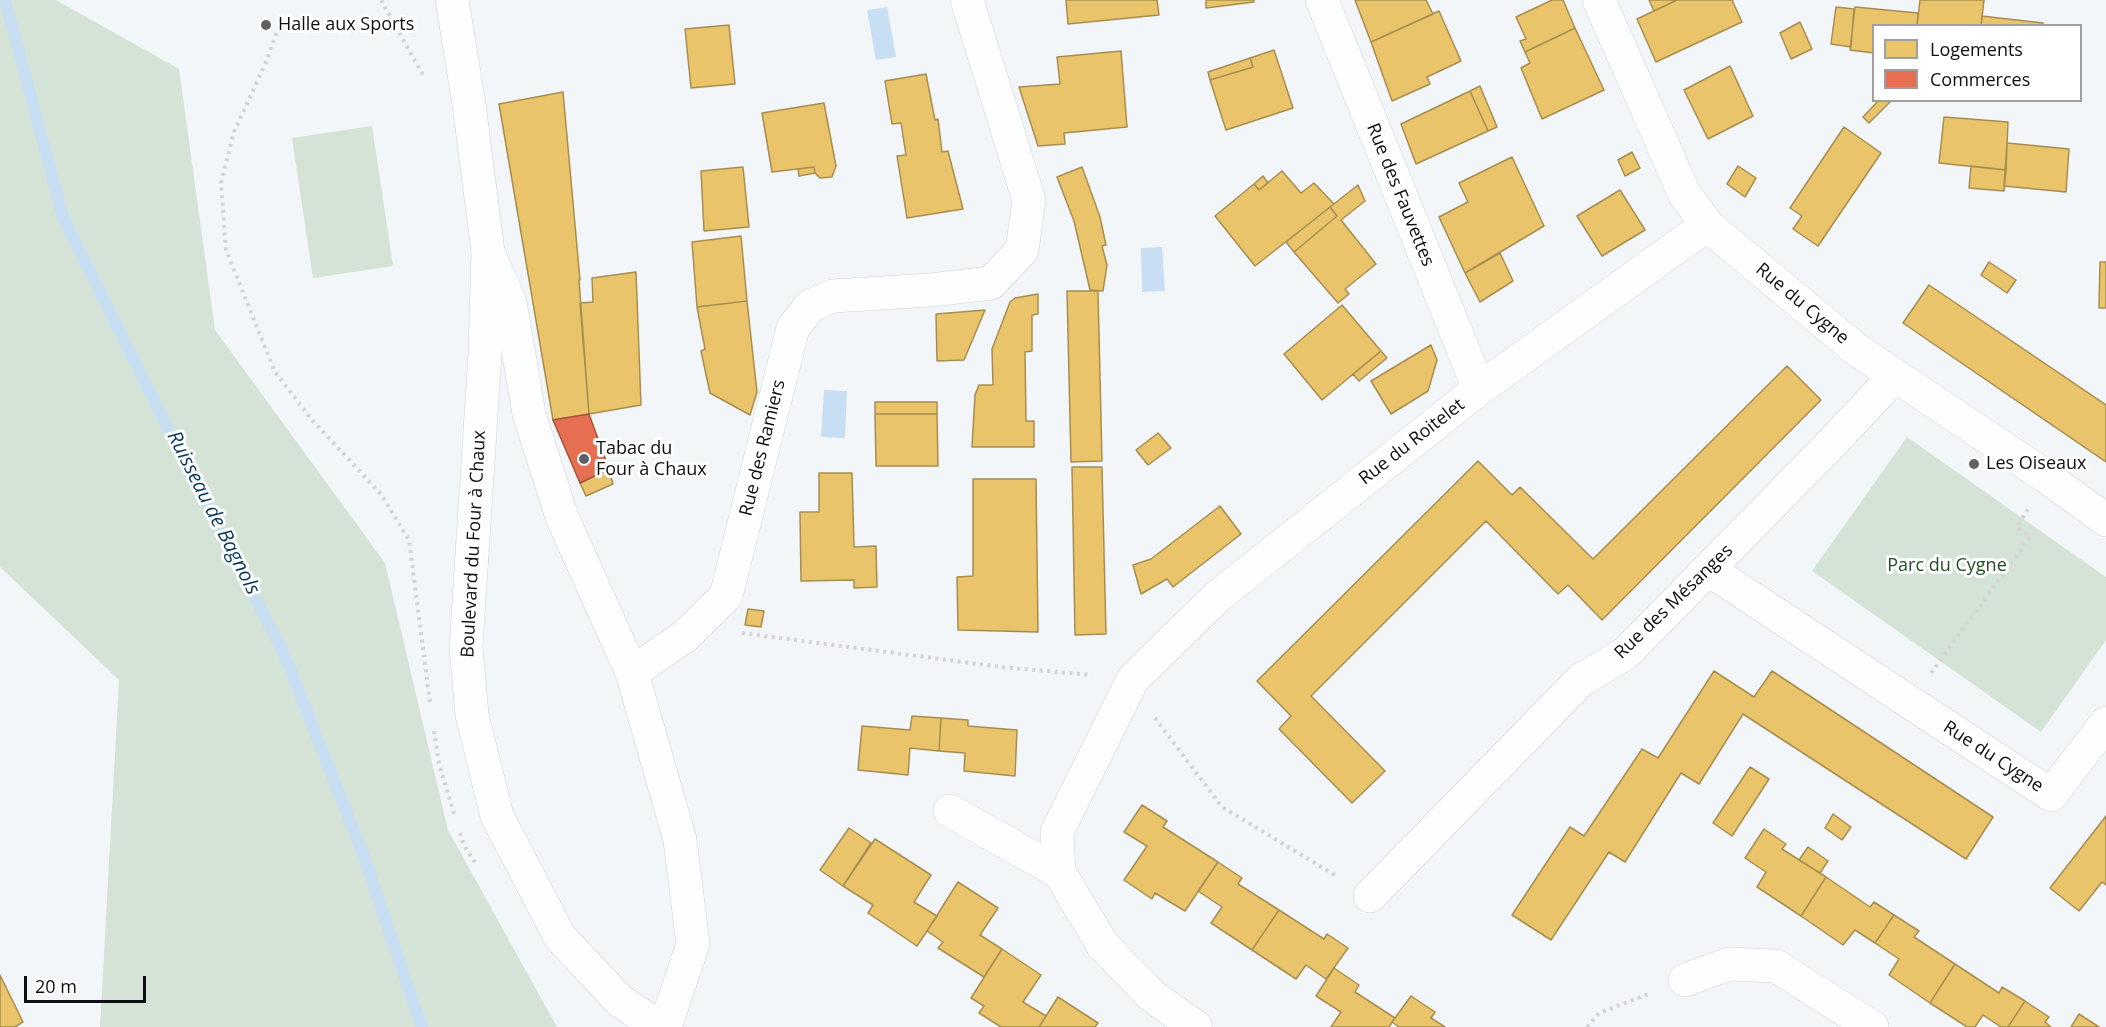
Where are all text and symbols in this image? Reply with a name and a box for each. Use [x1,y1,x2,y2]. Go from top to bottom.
place label: Halle aux Sports [278,14,414,36]
marker: Halle aux Sports [259,18,273,32]
legend [1872,24,2082,102]
text: Logements [1930,37,2023,61]
text: Commerces [1930,67,2030,91]
street label: Rue des Fauvettes [1361,120,1439,270]
street label: Rue du Cygne [1751,259,1853,349]
street label: Rue des Ramiers [736,378,790,518]
street label: Rue du Roitelet [1355,394,1469,490]
water label: Ruisseau de Bagnols [161,427,265,599]
street label: Boulevard du Four à Chaux [457,430,491,658]
place label: Tabac du Four à Chaux [596,438,707,480]
marker: Tabac du Four à Chaux [577,452,591,466]
place label: Les Oiseaux [1986,453,2086,475]
marker: Les Oiseaux [1967,457,1981,471]
street label: Rue des Mésanges [1611,540,1737,664]
park label: Parc du Cygne [1887,555,2007,577]
street label: Rue du Cygne [1939,717,2047,797]
scale bar [27,964,148,1002]
text: 20 m [35,974,77,998]

